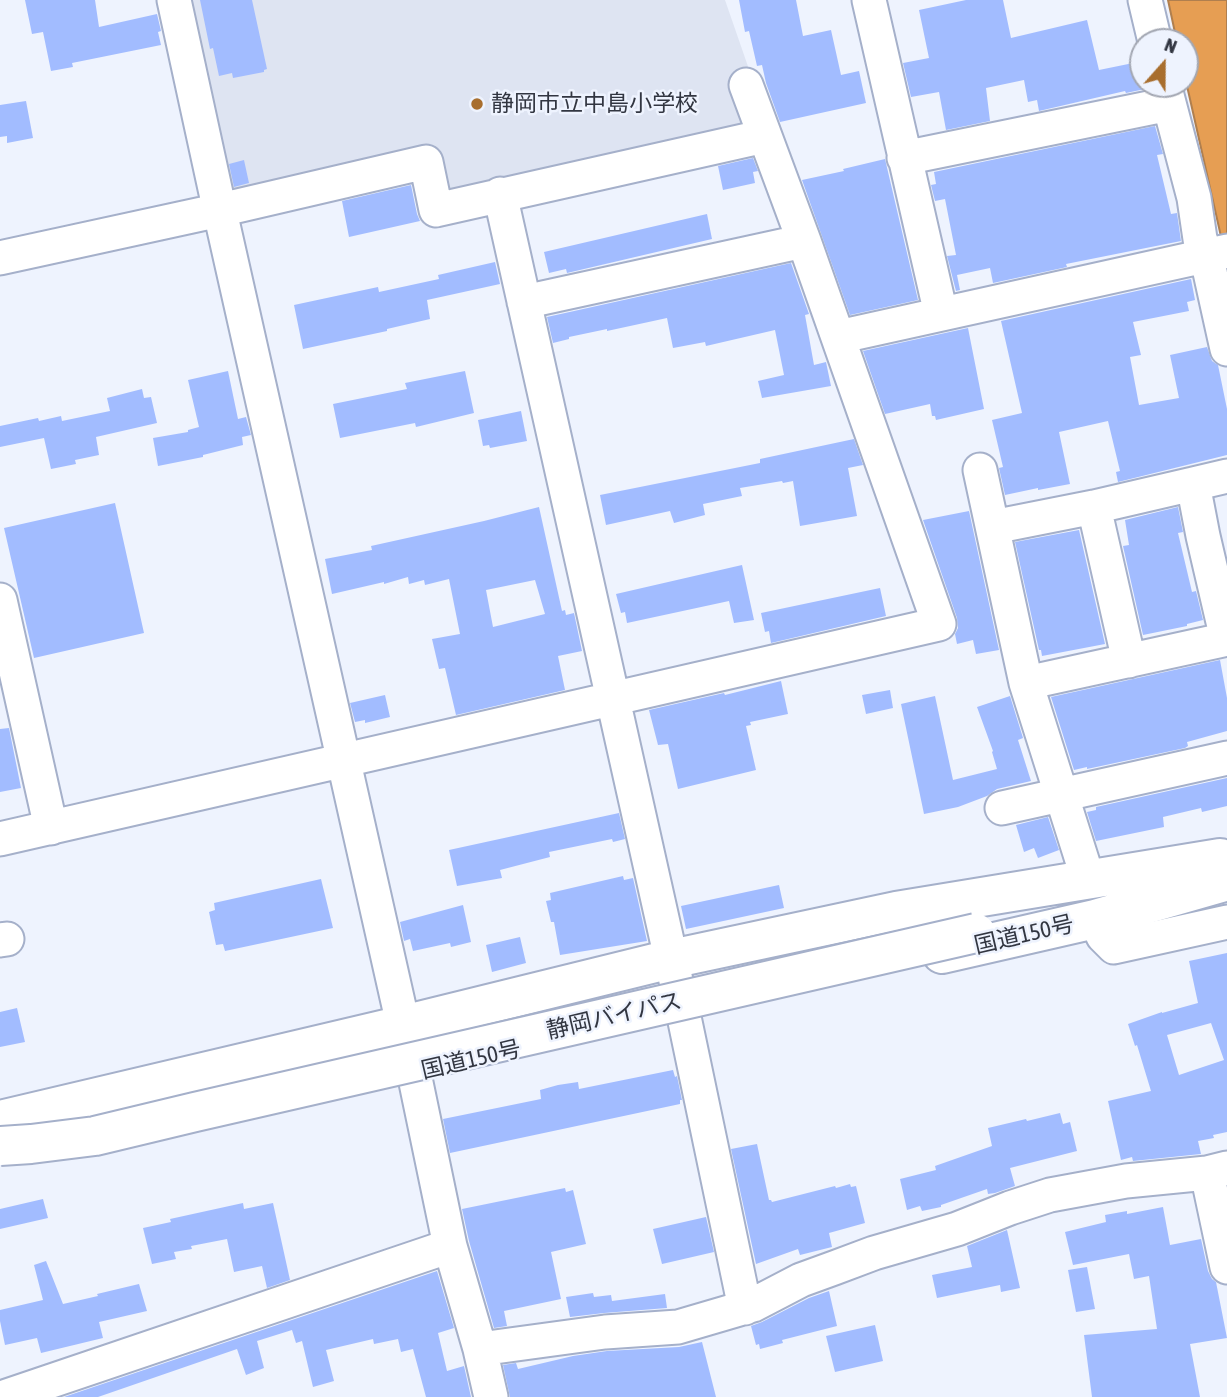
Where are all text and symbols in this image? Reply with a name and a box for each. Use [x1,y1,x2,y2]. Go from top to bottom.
north arrow [1129,28,1199,98]
text: N [1162,33,1180,58]
place label: 静岡市立中島小学校 [491,90,698,118]
marker: 静岡市立中島小学校 [469,96,485,112]
street label: 国道150号 [971,910,1077,960]
street label: 静岡バイパス [544,987,684,1045]
street label: 国道150号 [418,1035,524,1085]

